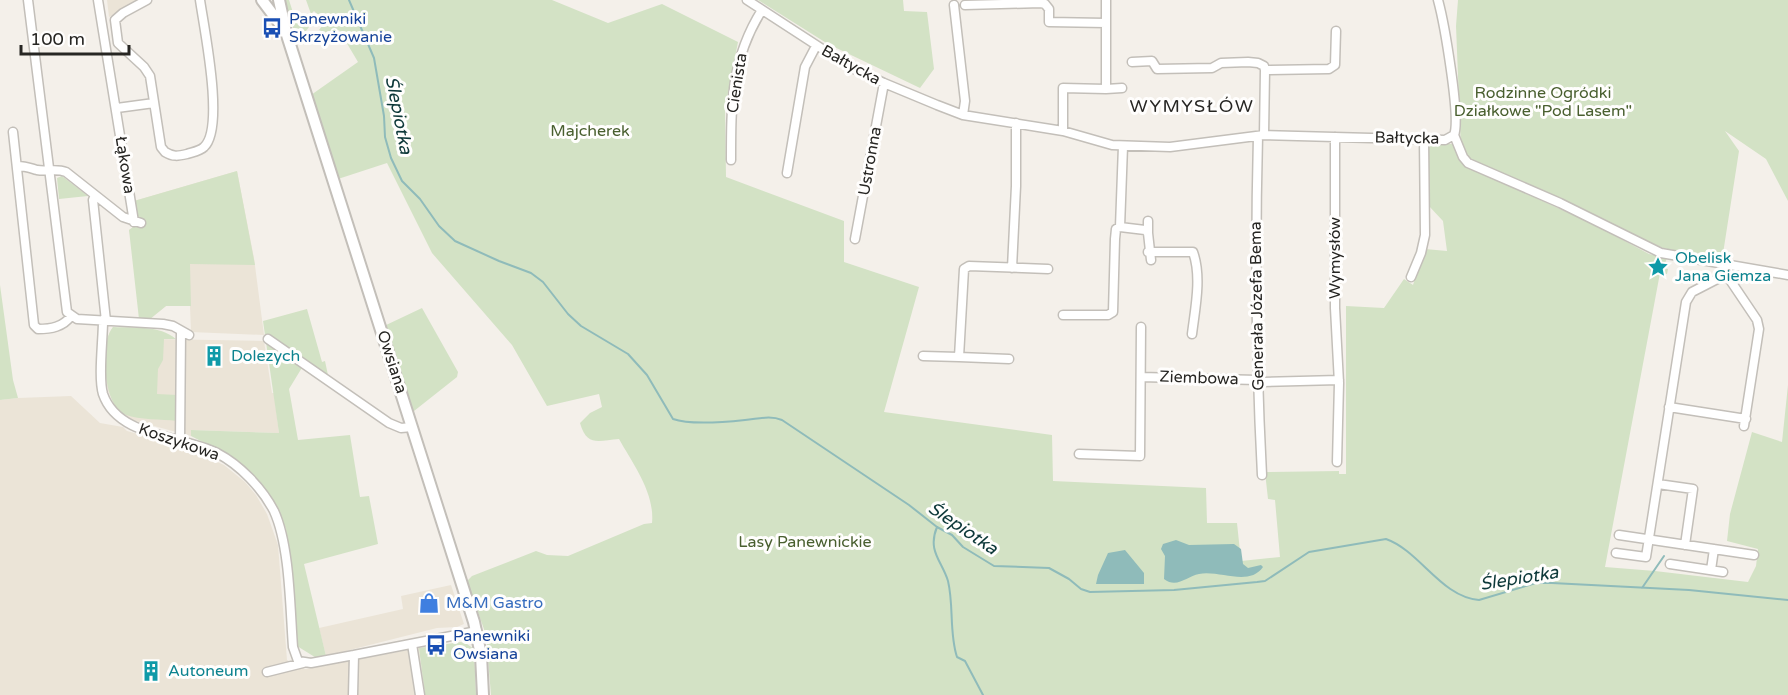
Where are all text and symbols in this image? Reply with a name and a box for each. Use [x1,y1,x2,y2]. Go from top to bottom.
place label: Panewniki Skrzyżowanie [289,9,392,47]
bus stop icon: Panewniki Skrzyżowanie [260,16,284,40]
scale bar [21,18,129,56]
text: 100 m [30,28,85,50]
street label: Bałtycka [818,41,884,89]
street label: Cienista [722,52,752,114]
water label: Ślepiotka [381,74,417,157]
park label: Rodzinne Ogródki Działkowe "Pod Lasem" [1454,83,1632,121]
district label: WYMYSŁÓW [1130,95,1254,117]
park label: Majcherek [550,121,630,141]
street label: Ustronna [854,125,886,197]
street label: Bałtycka [1374,127,1440,149]
street label: Łąkowa [111,135,139,195]
street label: Wymysłów [1325,217,1345,299]
street label: Generała Józefa Bema [1246,221,1268,391]
place label: Obelisk Jana Giemza [1675,248,1771,286]
place icon: Obelisk Jana Giemza [1646,255,1670,279]
street label: Owsiana [372,328,412,396]
building icon: Dolezych [202,344,226,368]
place label: Dolezych [231,346,300,366]
street label: Ziembowa [1159,367,1239,389]
street label: Koszykowa [136,419,222,465]
water label: Ślepiotka [924,497,1003,560]
park label: Lasy Panewnickie [738,532,872,552]
water label: Ślepiotka [1478,561,1561,595]
shop icon: M&M Gastro [417,591,441,615]
place label: M&M Gastro [446,593,543,613]
place label: Panewniki Owsiana [453,626,530,664]
bus stop icon: Panewniki Owsiana [424,633,448,657]
building icon: Autoneum [139,659,163,683]
place label: Autoneum [168,661,248,681]

